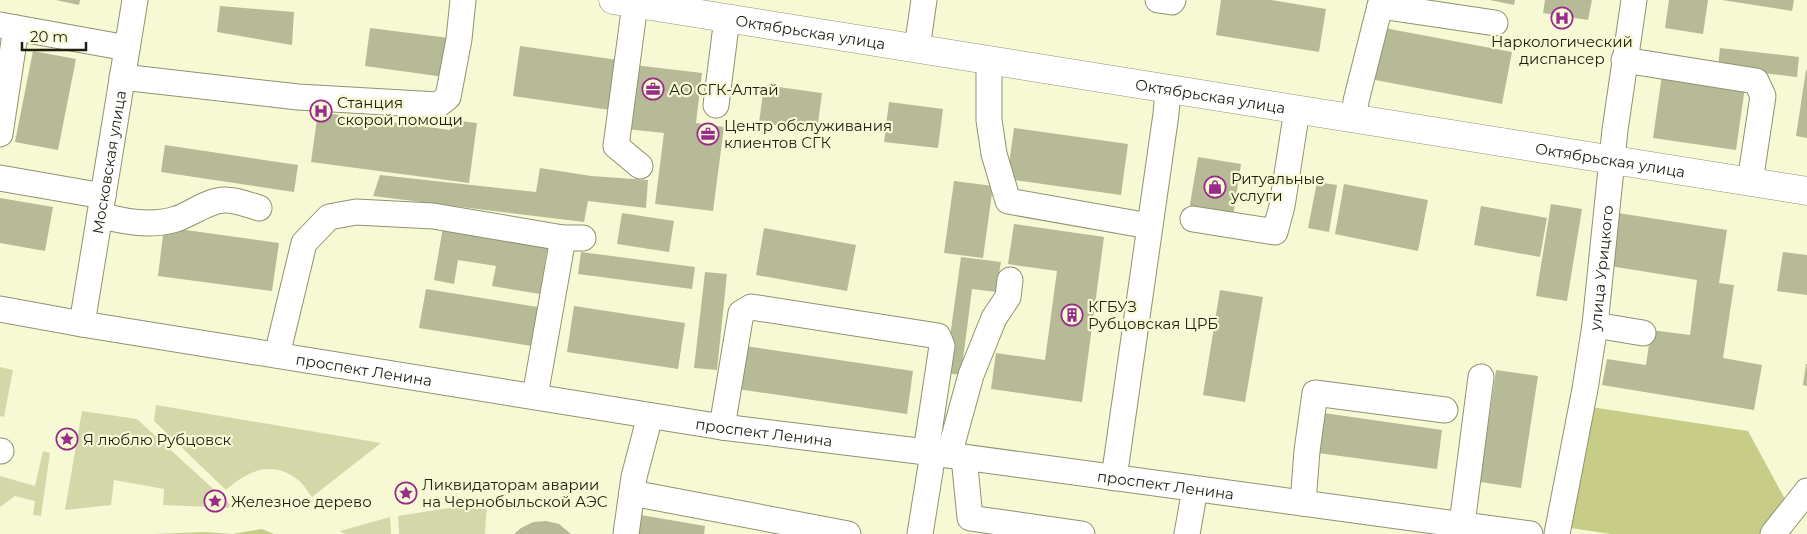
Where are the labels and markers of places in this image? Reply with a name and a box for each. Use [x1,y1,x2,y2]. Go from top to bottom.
hospital icon: Наркологический диспансер [1550,6,1574,30]
place label: Наркологический диспансер [1491,32,1633,68]
office icon: АО СГК-Алтай [641,77,665,101]
place label: АО СГК-Алтай [669,80,779,99]
place label: Станция скорой помощи [337,93,463,129]
hospital icon: Станция скорой помощи [309,99,333,123]
place label: Центр обслуживания клиентов СГК [724,116,892,152]
office icon: Центр обслуживания клиентов СГК [696,122,720,146]
place label: Ритуальные услуги [1230,169,1325,205]
shop icon: Ритуальные услуги [1203,175,1227,199]
place label: КГБУЗ Рубцовская ЦРБ [1088,297,1218,333]
building icon: КГБУЗ Рубцовская ЦРБ [1060,303,1084,327]
place icon: Я люблю Рубцовск [55,427,79,451]
place label: Я люблю Рубцовск [83,430,232,449]
place label: Ликвидаторам аварии на Чернобыльской АЭС [422,475,608,511]
place icon: Ликвидаторам аварии на Чернобыльской АЭС [394,481,418,505]
place icon: Железное дерево [203,489,227,513]
place label: Железное дерево [231,492,372,511]

